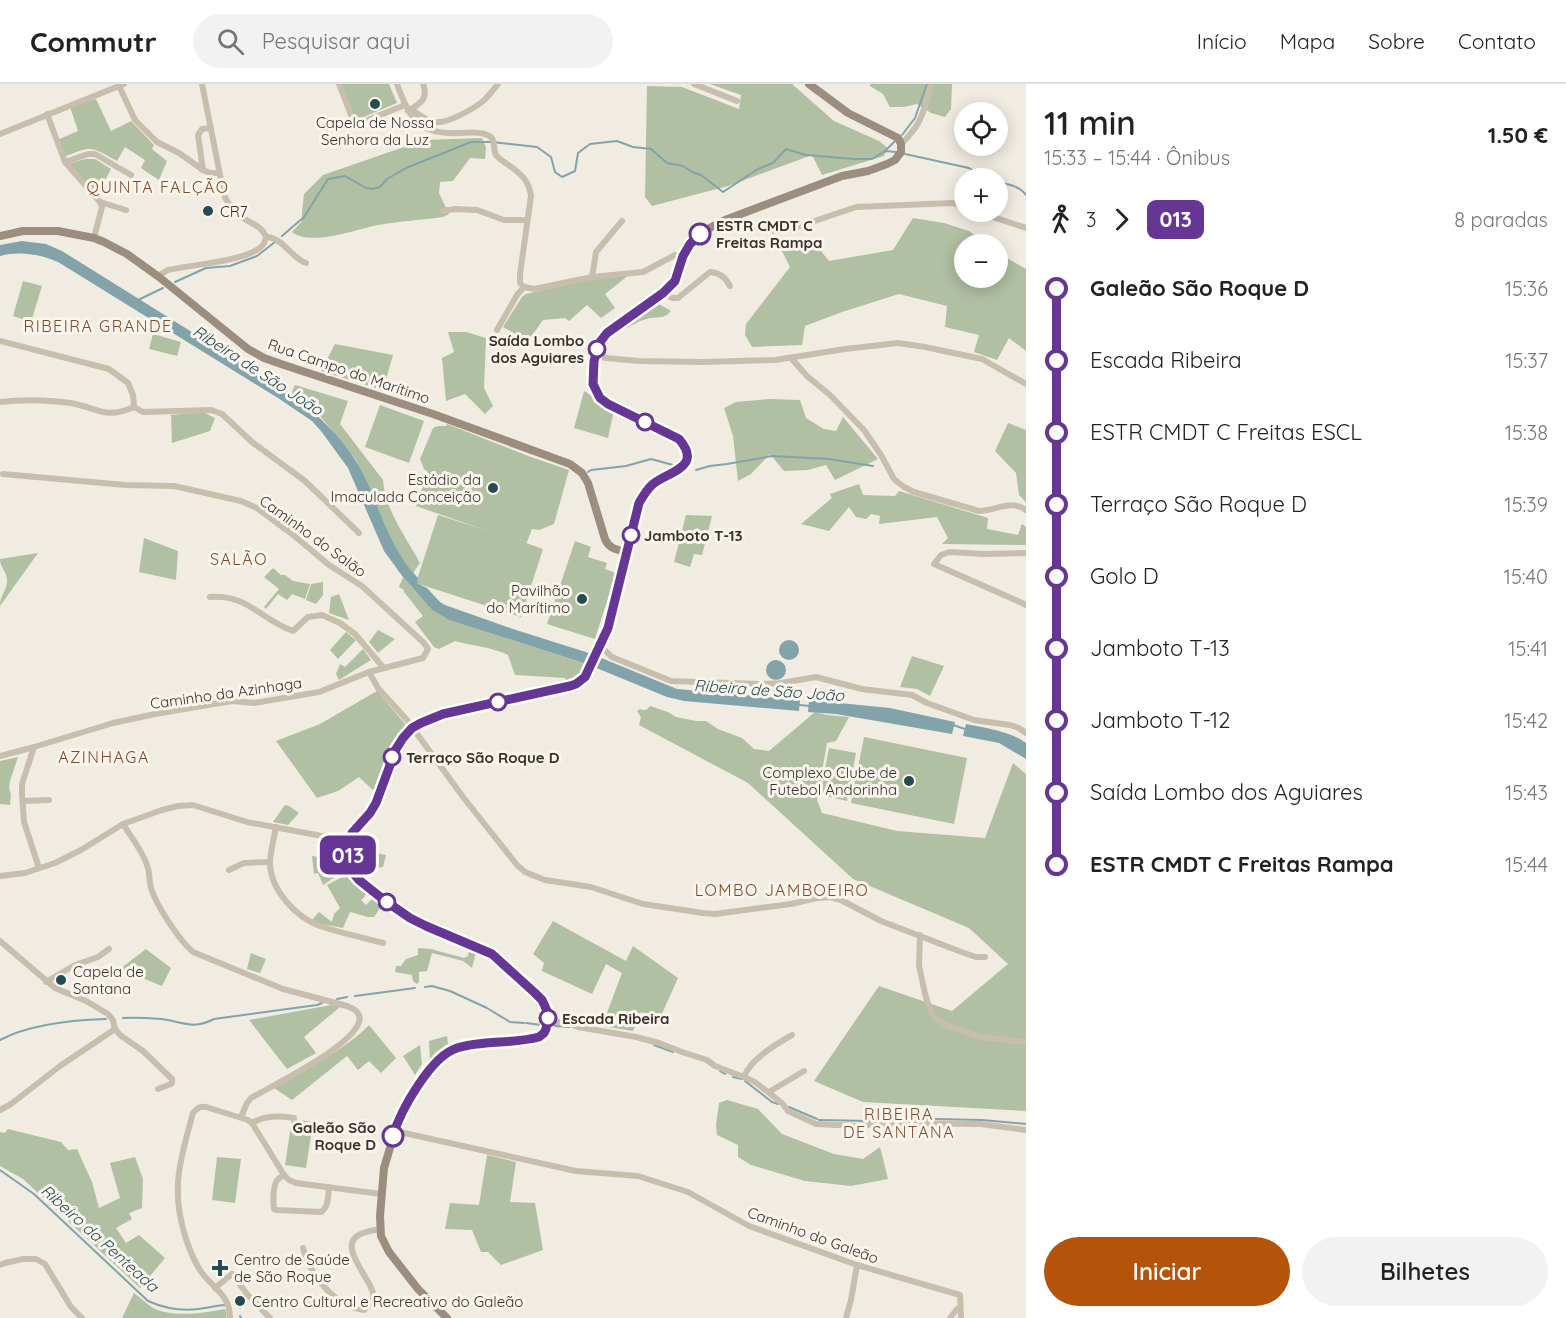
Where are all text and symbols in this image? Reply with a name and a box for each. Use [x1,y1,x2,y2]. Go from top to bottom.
search box [193,14,613,68]
text: Commutr [30,24,157,59]
icon: search [214,25,247,58]
text: Pesquisar aqui [262,27,410,55]
text: Início [1197,28,1247,54]
text: Mapa [1280,28,1335,54]
text: Sobre [1368,28,1425,54]
text: Contato [1458,28,1536,54]
marker: Capela de Nossa Senhora da Luz [368,97,382,111]
map controls [954,102,1008,288]
button: locate [954,102,1008,156]
text: 11 min [1044,102,1136,143]
place label: Capela de Nossa Senhora da Luz [316,113,434,149]
text: 1.50 € [1488,121,1548,149]
text: 15:33 – 15:44 · Ônibus [1044,145,1230,170]
button: + [954,168,1008,222]
district label: QUINTA FALÇÃO [86,177,230,197]
place label: CR7 [220,202,248,221]
icon: walk [1044,203,1077,236]
icon: forward [1105,203,1138,236]
marker: CR7 [201,204,215,218]
text: 013 [1159,206,1192,232]
text: 3 [1086,207,1096,232]
text: 8 paradas [1454,207,1548,232]
place label: ESTR CMDT C Freitas Rampa [716,216,822,252]
marker: ESTR CMDT C Freitas Rampa [689,223,711,245]
button: − [954,234,1008,288]
text: Galeão São Roque D [1090,274,1309,302]
text: 15:36 [1505,276,1548,301]
district label: RIBEIRA GRANDE [23,316,173,336]
water label: Ribeira de São João [190,321,328,420]
place label: Saída Lombo dos Aguiares [489,331,584,367]
street label: Rua Campo do Marítimo [265,334,433,408]
marker: Saída Lombo dos Aguiares [588,340,606,358]
text: Escada Ribeira [1090,346,1242,374]
text: 15:37 [1505,348,1548,373]
unlabelled marker [636,413,654,431]
text: ESTR CMDT C Freitas ESCL [1090,418,1362,446]
text: 15:38 [1505,420,1548,445]
place label: Estádio da Imaculada Conceição [330,470,481,506]
marker: Estádio da Imaculada Conceição [486,481,500,495]
text: Terraço São Roque D [1090,490,1307,518]
street label: Caminho do Salão [256,491,370,581]
text: 15:39 [1504,492,1548,517]
marker: Jamboto T-13 [622,526,640,544]
place label: Jamboto T-13 [644,526,743,545]
district label: SALÃO [210,549,268,569]
text: Golo D [1090,562,1159,590]
text: 15:40 [1504,564,1548,589]
place label: Pavilhão do Marítimo [486,581,570,617]
marker: Pavilhão do Marítimo [575,592,589,606]
text: Jamboto T-13 [1090,634,1230,662]
text: 15:41 [1508,636,1548,661]
street label: Caminho da Azinhaga [149,673,303,713]
water label: Ribeira de São João [693,675,846,705]
unlabelled marker [489,693,507,711]
text: Jamboto T-12 [1090,706,1230,734]
text: 15:42 [1504,708,1548,733]
district label: AZINHAGA [58,747,150,767]
marker: Terraço São Roque D [383,748,401,766]
place label: Terraço São Roque D [406,748,560,767]
place label: Complexo Clube de Futebol Andorinha [763,763,897,799]
marker: Complexo Clube de Futebol Andorinha [902,774,916,788]
text: Saída Lombo dos Aguiares [1090,778,1363,806]
text: 15:43 [1505,780,1548,805]
line badge: 013 [314,836,382,874]
text: 013 [332,842,364,868]
text: ESTR CMDT C Freitas Rampa [1090,850,1394,878]
text: 15:44 [1505,852,1548,877]
district label: LOMBO JAMBOEIRO [695,880,869,900]
unlabelled marker [378,893,396,911]
place label: Capela de Santana [73,962,144,998]
marker: Capela de Santana [54,973,68,987]
marker: Escada Ribeira [539,1009,557,1027]
place label: Escada Ribeira [562,1009,669,1028]
district label: RIBEIRA DE SANTANA [843,1104,955,1142]
place label: Galeão São Roque D [292,1118,376,1154]
marker: Galeão São Roque D [382,1125,404,1147]
water label: Ribeiro da Penteada [37,1180,164,1297]
street label: Caminho do Galeão [745,1202,881,1268]
button: Iniciar [1044,1237,1290,1306]
button: Bilhetes [1302,1237,1548,1306]
place label: Centro de Saúde de São Roque [234,1250,350,1286]
marker: Centro de Saúde de São Roque [211,1259,229,1277]
place label: Centro Cultural e Recreativo do Galeão [252,1292,523,1311]
marker: Centro Cultural e Recreativo do Galeão [233,1294,247,1308]

